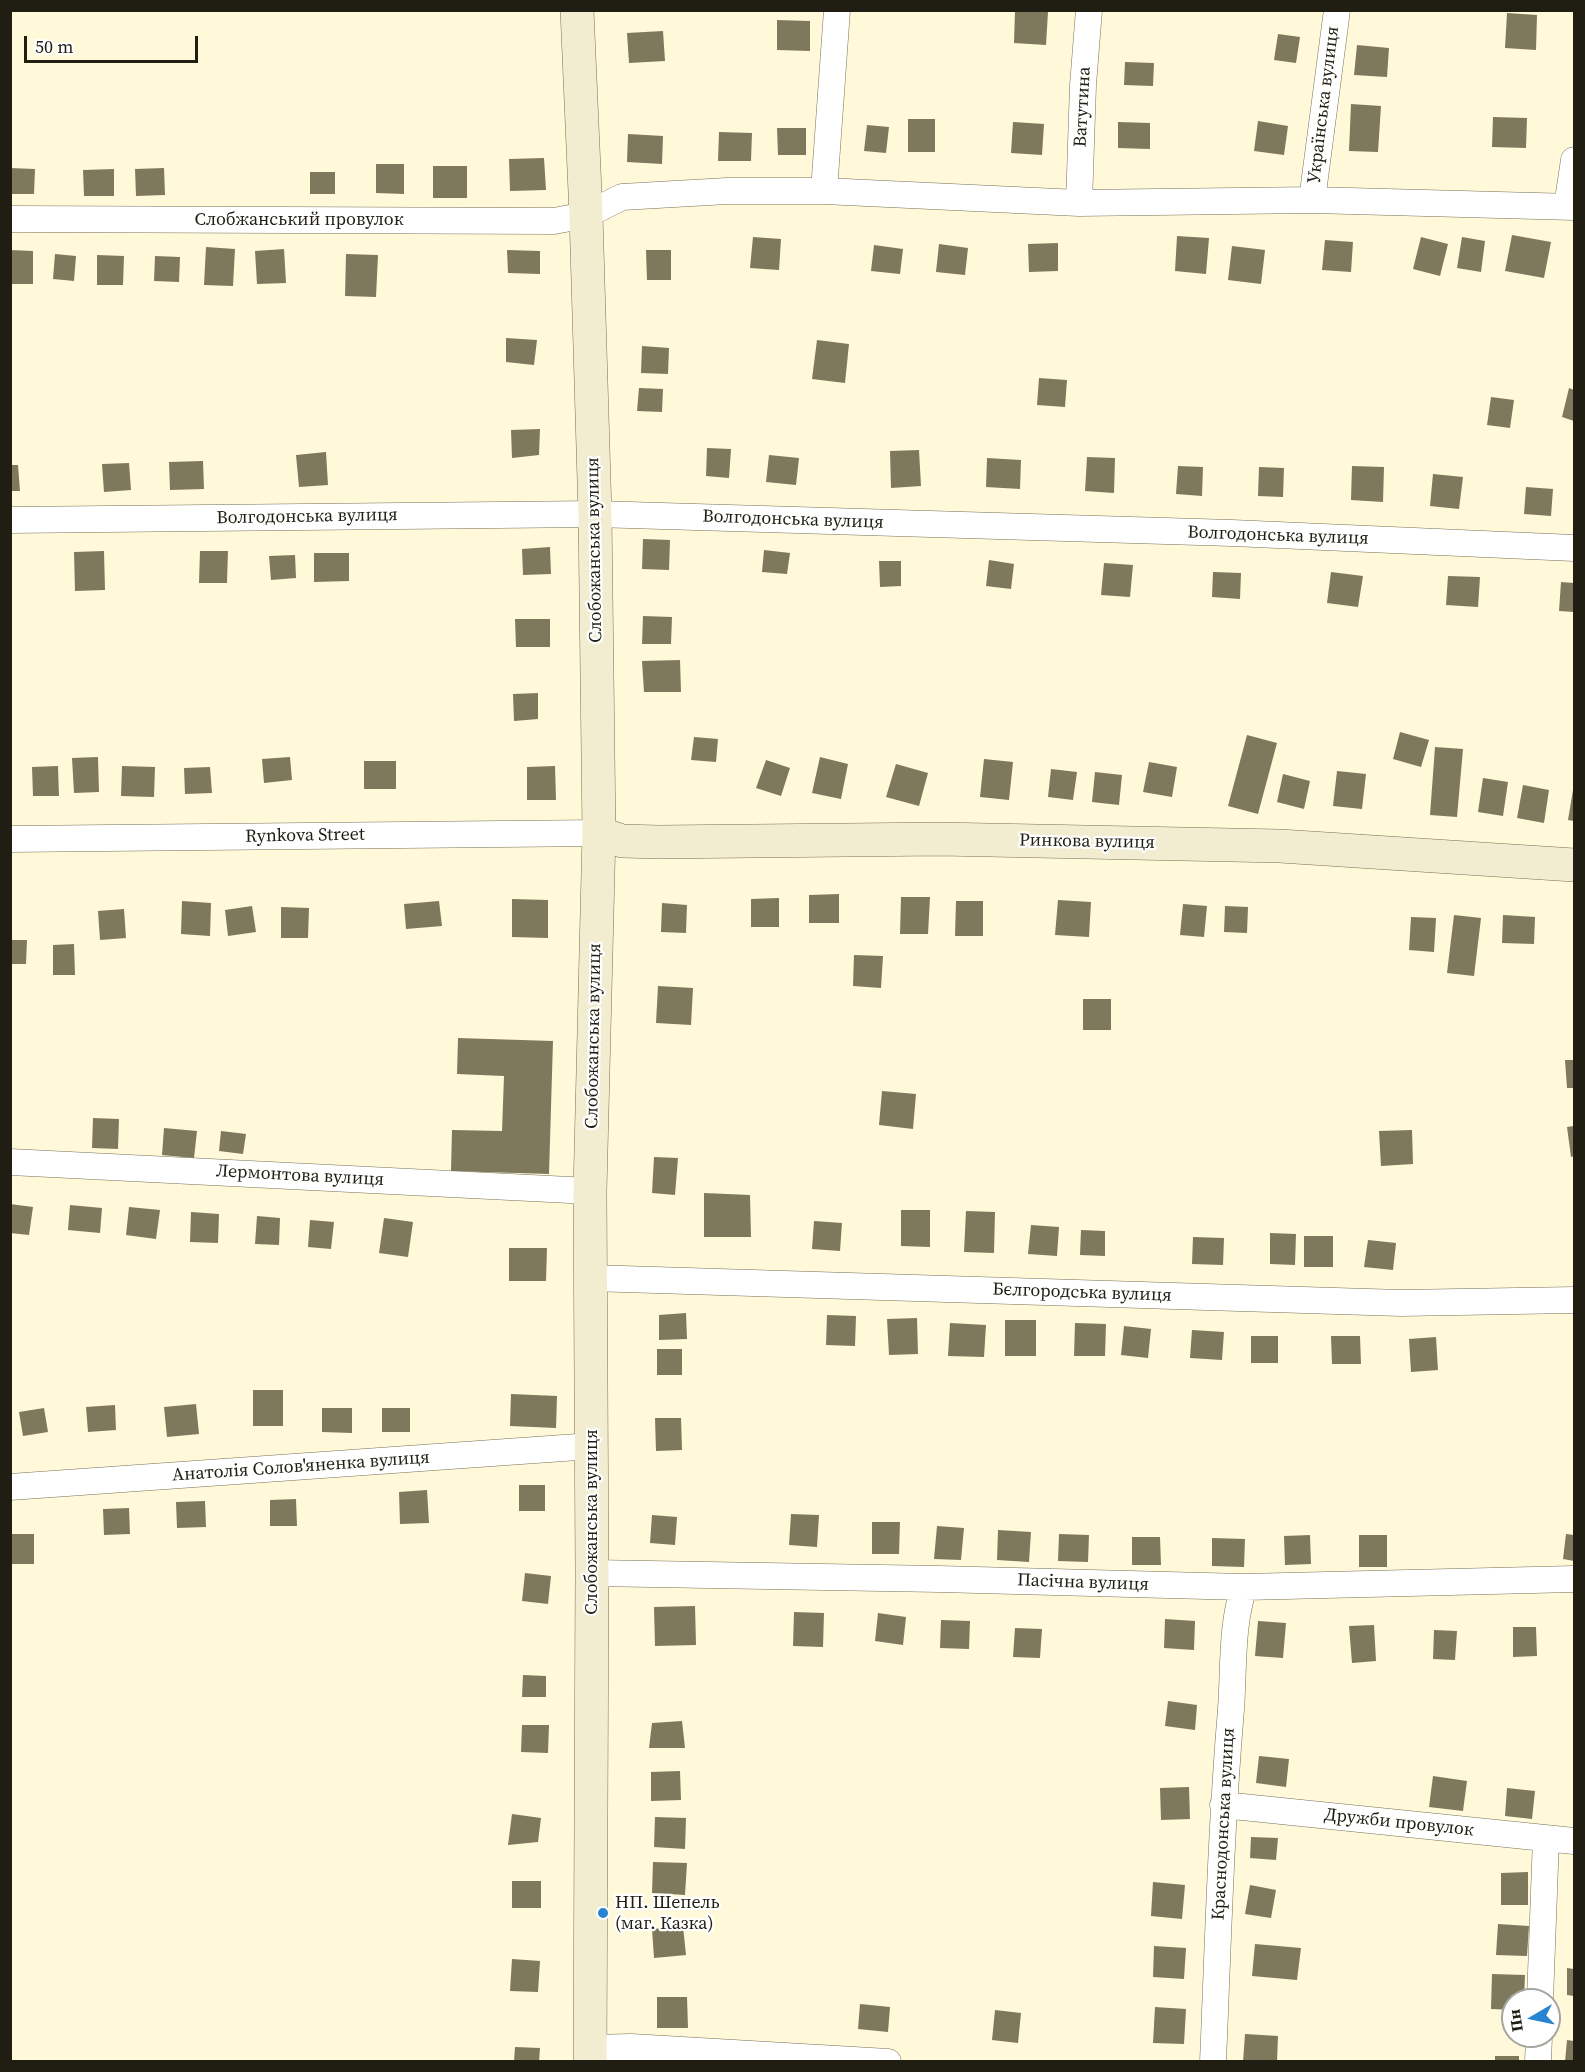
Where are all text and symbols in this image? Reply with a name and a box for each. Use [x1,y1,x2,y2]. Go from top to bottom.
scale bar [27,24,201,62]
street label: Українська вулиця [1304,25,1344,185]
text: 50 m [35,34,73,59]
street label: Ватутина [1070,66,1096,148]
street label: Слобжанський провулок [194,209,404,231]
street label: Слобожанська вулиця [583,457,607,643]
street label: Волгодонська вулиця [216,505,398,529]
street label: Волгодонська вулиця [702,506,884,534]
street label: Волгодонська вулиця [1187,522,1369,550]
street label: Rynkova Street [245,824,365,848]
street label: Ринкова вулиця [1019,830,1155,854]
street label: Слобожанська вулиця [582,943,606,1129]
street label: Лермонтова вулиця [215,1161,385,1191]
street label: Бєлгородська вулиця [992,1279,1172,1307]
street label: Слобожанська вулиця [581,1429,603,1615]
street label: Анатолія Солов'яненка вулиця [171,1447,431,1487]
street label: Пасічна вулиця [1017,1570,1149,1596]
street label: Краснодонська вулиця [1208,1727,1240,1921]
street label: Дружби провулок [1323,1804,1475,1842]
place label: НП. Шепель (маг. Казка) [615,1892,720,1934]
marker: НП. Шепель (маг. Казка) [596,1906,610,1920]
north arrow [1501,1988,1561,2048]
text: Пн [1503,2008,1528,2033]

